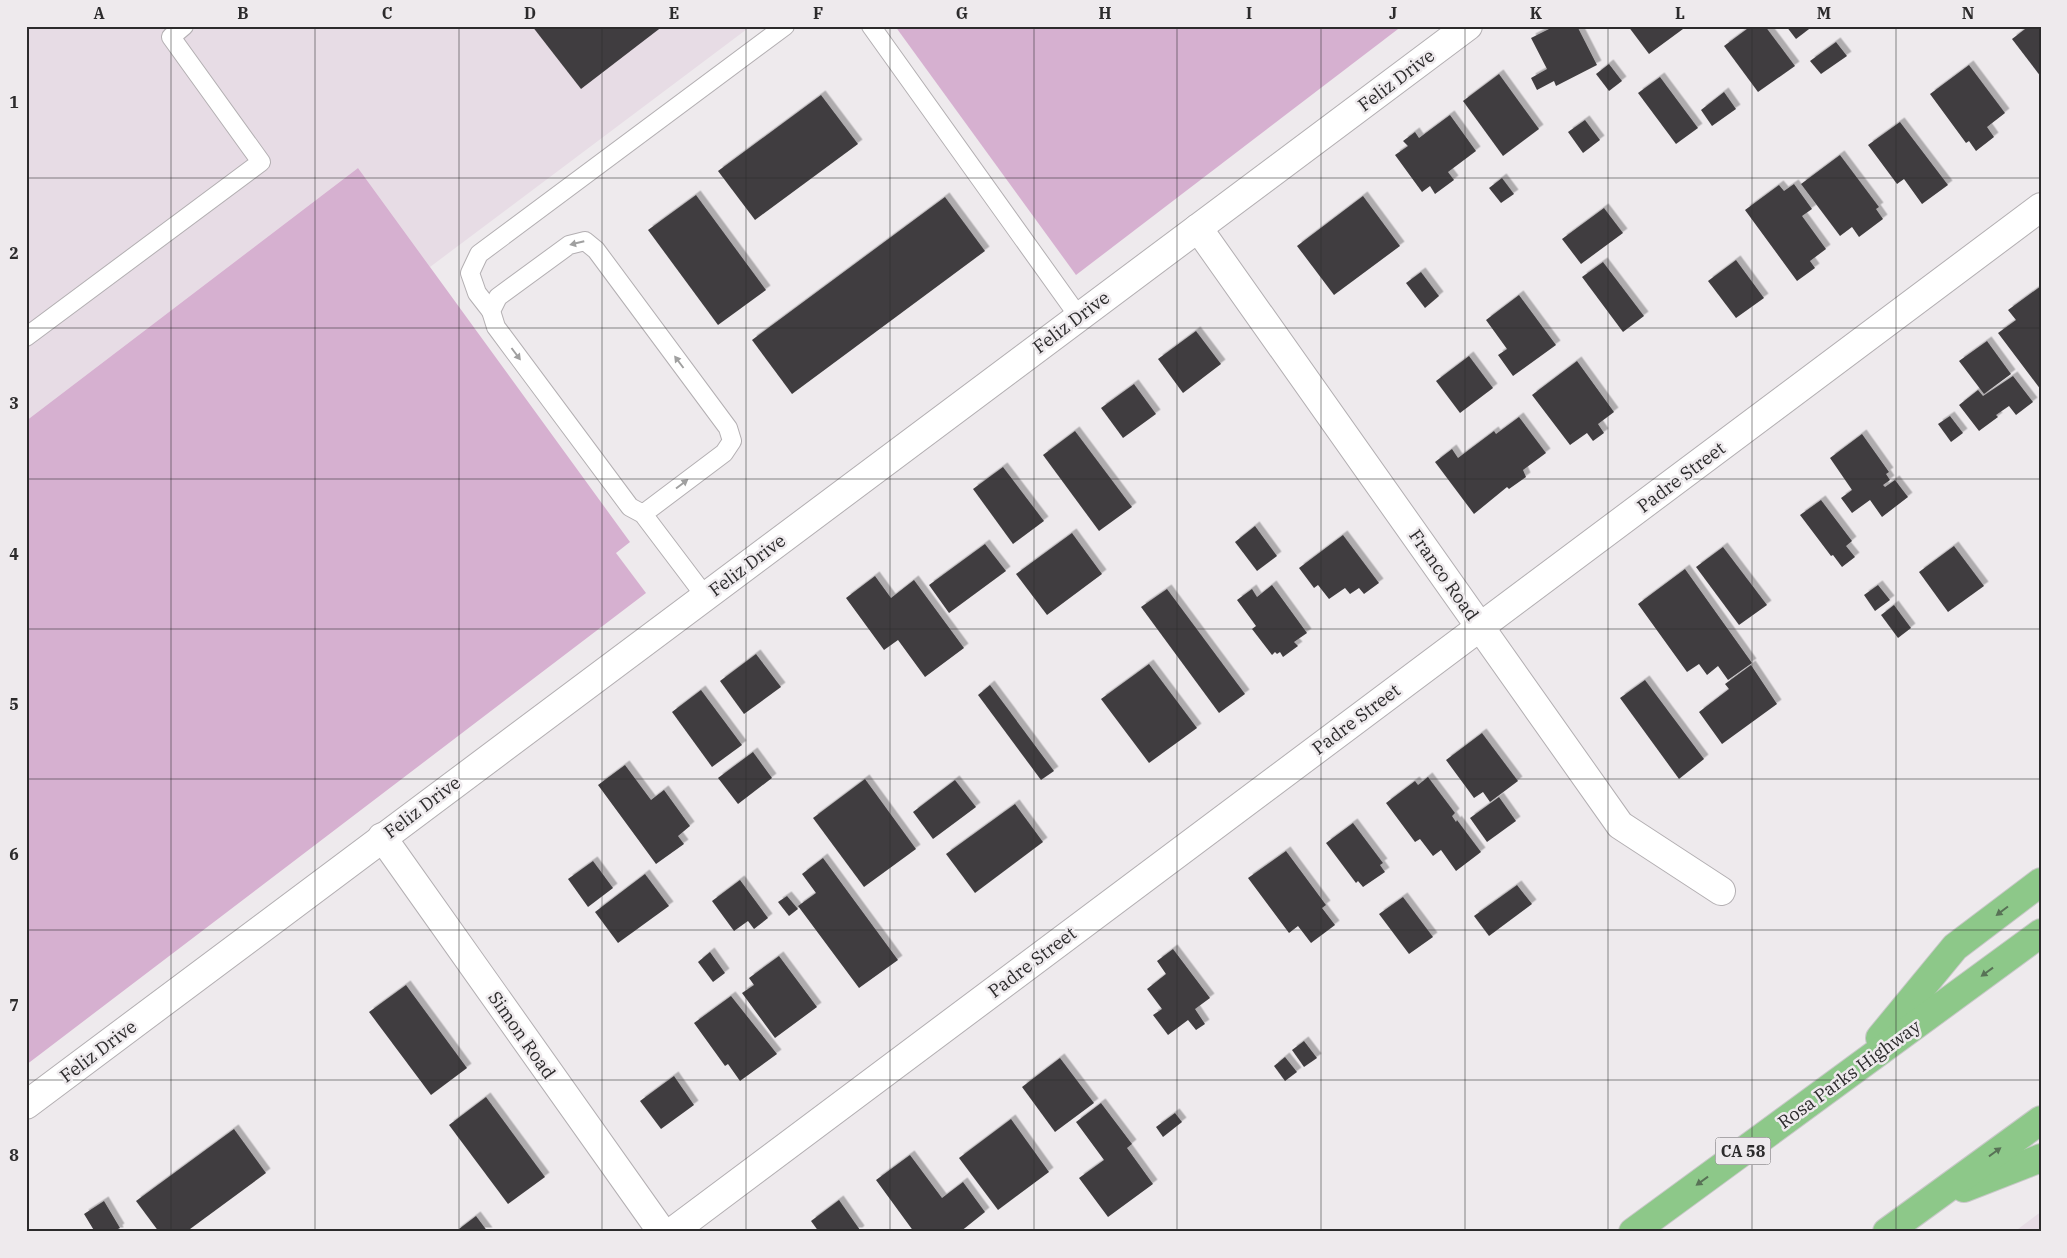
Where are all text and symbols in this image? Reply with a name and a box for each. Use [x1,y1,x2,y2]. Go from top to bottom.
text: A [93,3,105,23]
text: B [237,3,249,23]
text: C [382,3,392,23]
text: D [524,3,536,23]
text: E [669,3,679,23]
text: F [813,3,823,23]
text: G [956,3,968,23]
text: H [1099,3,1112,23]
text: I [1246,3,1252,23]
text: J [1389,3,1397,23]
text: K [1530,3,1543,23]
text: L [1675,3,1685,23]
text: M [1817,3,1831,23]
text: N [1962,3,1974,23]
street label: Feliz Drive [1353,44,1439,116]
text: 1 [9,92,19,112]
one-way arrow [569,239,584,247]
text: 2 [9,243,19,263]
street label: Feliz Drive [1028,286,1114,358]
one-way arrow [511,347,521,361]
one-way arrow [674,356,685,369]
text: 3 [9,393,19,413]
street label: Padre Street [1633,436,1729,518]
one-way arrow [675,479,688,490]
street label: Franco Road [1404,525,1484,625]
street label: Feliz Drive [704,529,790,601]
text: 4 [9,544,19,564]
street label: Padre Street [1308,678,1404,760]
text: 5 [9,694,19,714]
street label: Feliz Drive [379,771,465,843]
text: 6 [9,844,19,864]
one-way arrow [1996,906,2009,917]
street label: Padre Street [984,921,1080,1003]
one-way arrow [1980,967,1994,977]
street label: Simon Road [483,987,561,1083]
text: 7 [9,995,19,1015]
street label: Rosa Parks Highway [1773,1014,1925,1134]
street label: Feliz Drive [55,1015,141,1087]
road number: CA 58 [1716,1138,1770,1164]
text: 8 [9,1145,19,1165]
one-way arrow [1988,1147,2001,1158]
one-way arrow [1695,1176,1708,1186]

